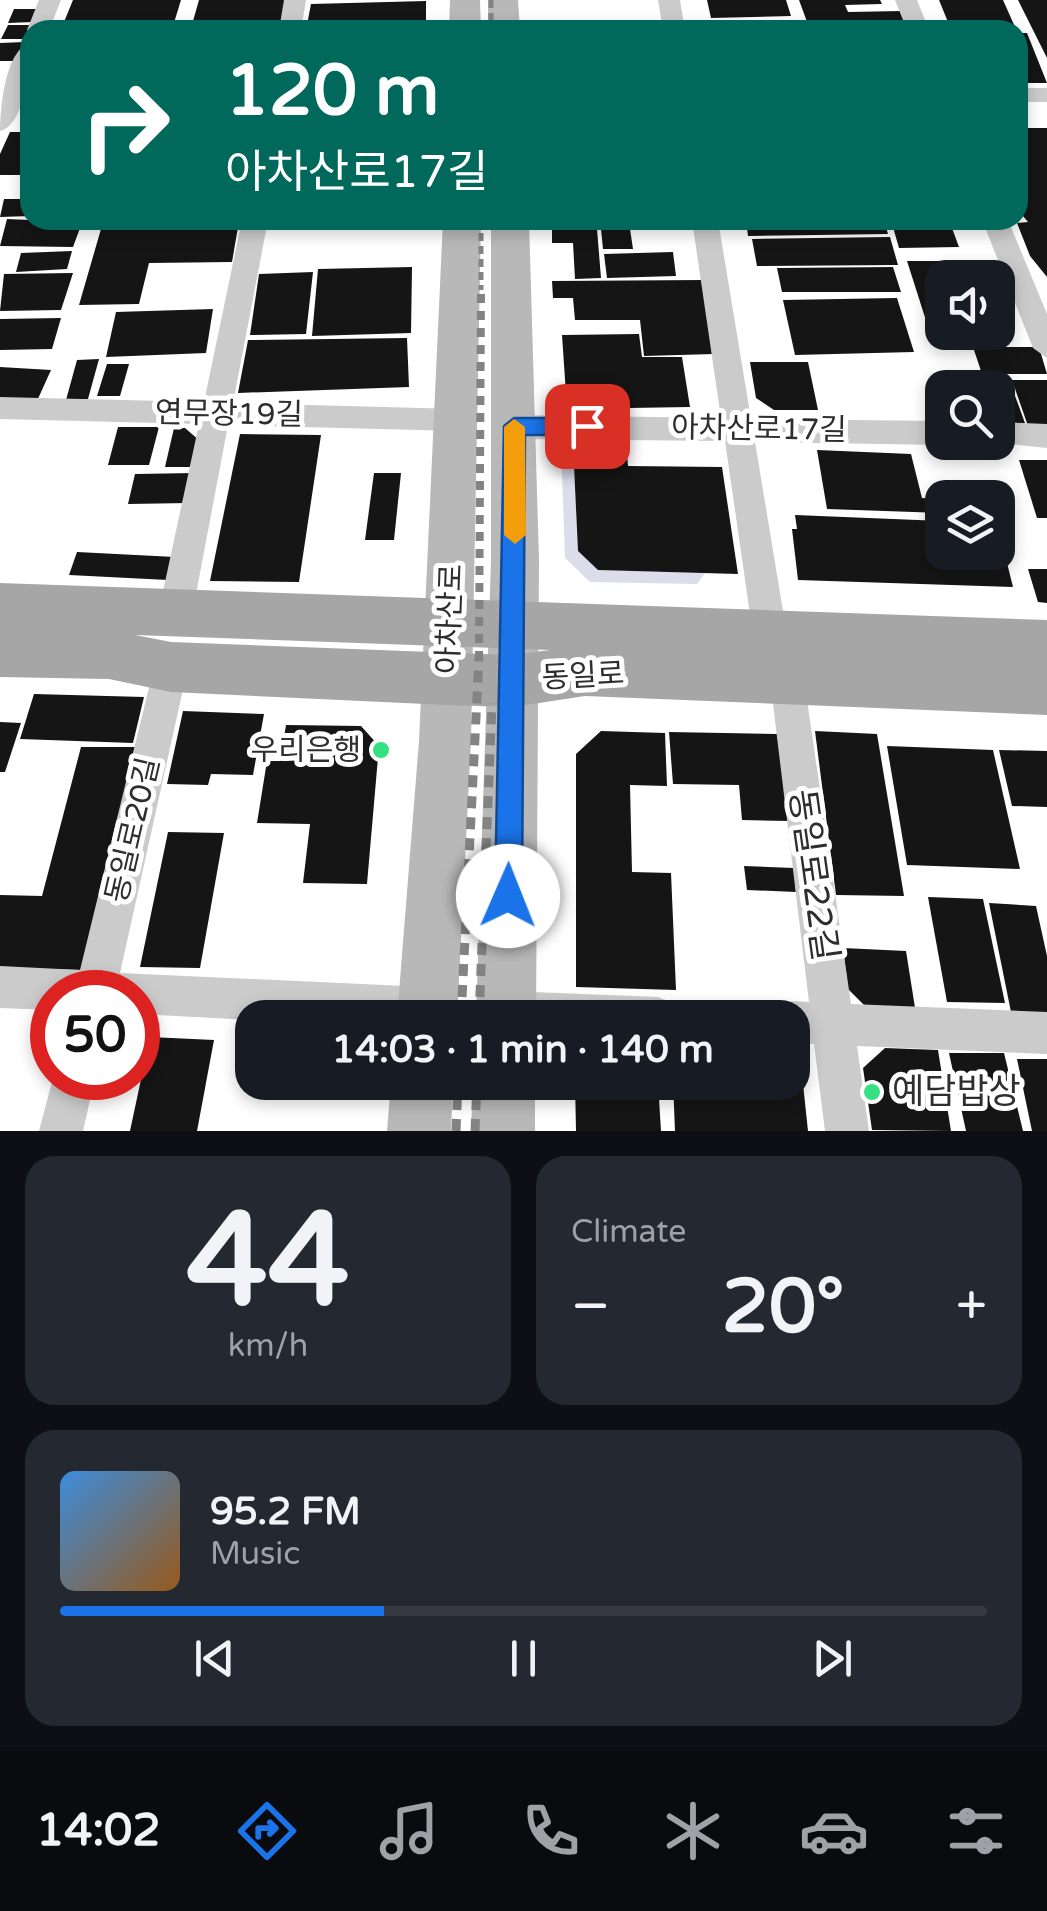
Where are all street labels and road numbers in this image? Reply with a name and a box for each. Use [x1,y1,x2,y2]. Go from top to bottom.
street label: 연무장19길 [155,394,303,434]
street label: 아차산로17길 [671,409,847,449]
street label: 아차산로 [430,563,470,675]
street label: 동일로 [541,655,625,697]
street label: 동일로20길 [98,754,168,906]
street label: 동일로22길 [780,787,846,963]

